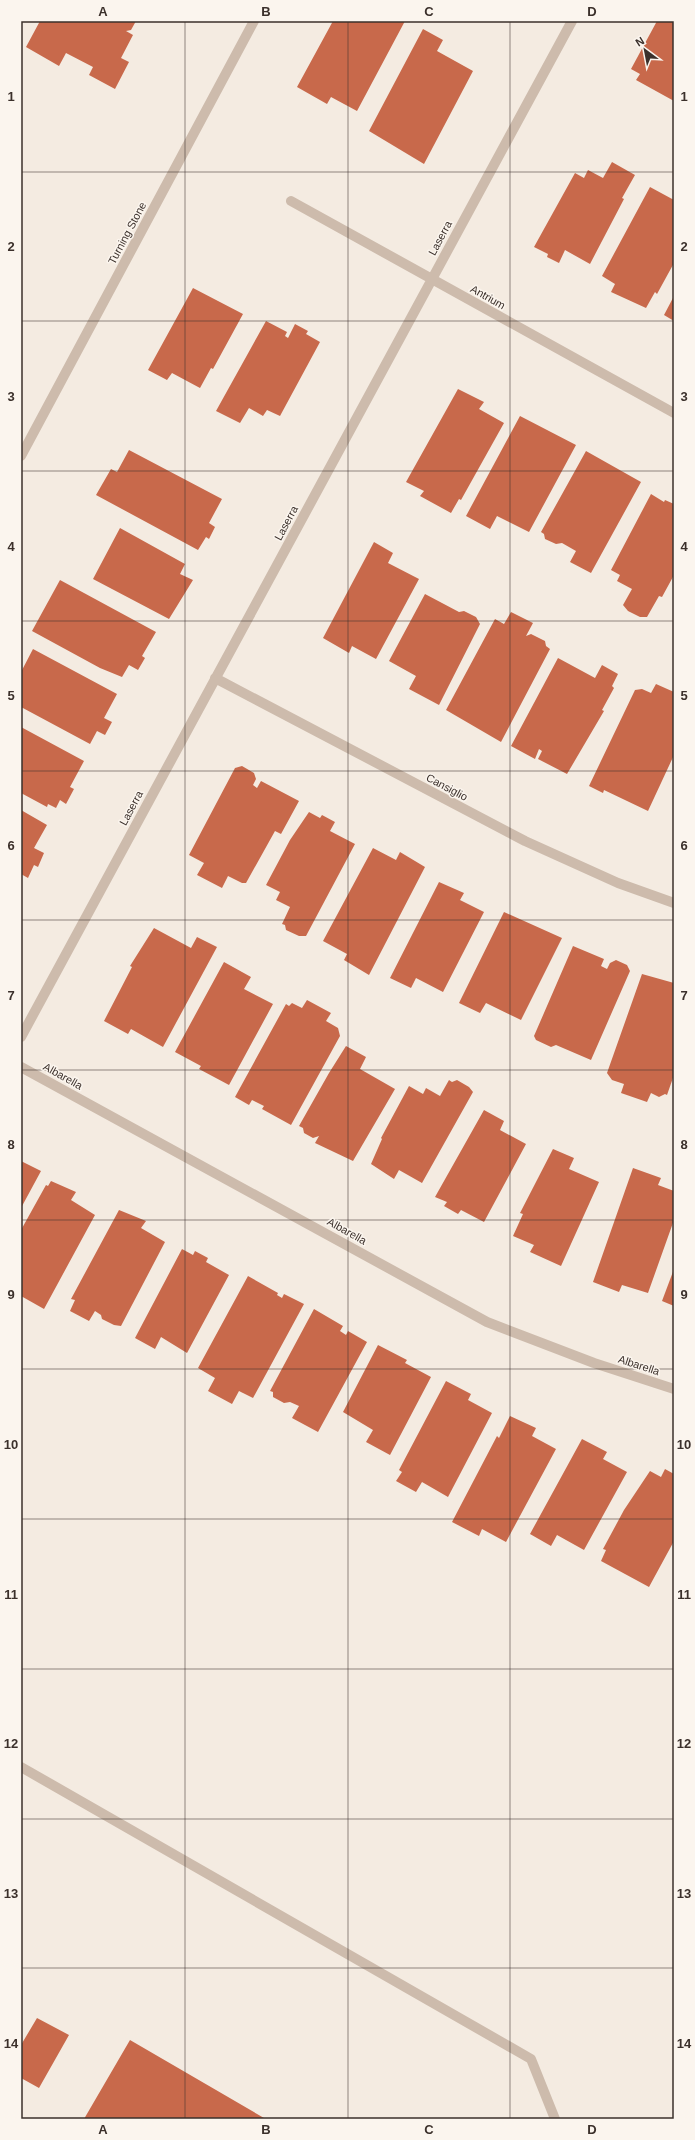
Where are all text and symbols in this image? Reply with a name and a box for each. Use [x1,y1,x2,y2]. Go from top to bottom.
text: A [98,4,108,19]
text: B [261,4,271,19]
text: C [424,4,434,19]
text: D [587,4,597,19]
north arrow [625,30,665,70]
text: N [633,34,646,49]
text: 1 [7,89,15,104]
text: 1 [680,89,688,104]
street label: Turning Stone [106,200,148,266]
street label: Laserra [426,218,454,257]
text: 2 [7,239,15,254]
text: 2 [680,239,688,254]
street label: Antrium [469,283,507,311]
text: 3 [7,389,15,404]
text: 3 [680,389,688,404]
street label: Laserra [272,503,300,542]
text: 4 [7,539,15,554]
text: 4 [680,539,688,554]
text: 5 [7,688,15,703]
text: 5 [680,688,688,703]
street label: Cansiglio [424,771,470,803]
street label: Laserra [117,788,145,827]
text: 6 [7,838,15,853]
text: 6 [680,838,688,853]
text: 7 [7,988,15,1003]
text: 7 [680,988,688,1003]
street label: Albarella [41,1060,85,1092]
text: 8 [7,1137,15,1152]
text: 8 [680,1137,688,1152]
street label: Albarella [325,1215,369,1247]
text: 9 [7,1287,15,1302]
text: 9 [680,1287,688,1302]
street label: Albarella [617,1353,662,1378]
text: 10 [4,1437,18,1452]
text: 10 [677,1437,691,1452]
text: 11 [4,1587,18,1602]
text: 11 [677,1587,691,1602]
text: 12 [4,1736,18,1751]
text: 12 [677,1736,691,1751]
text: 13 [4,1886,18,1901]
text: 13 [677,1886,691,1901]
text: 14 [4,2036,19,2051]
text: 14 [677,2036,692,2051]
text: A [98,2122,108,2137]
text: B [261,2122,271,2137]
text: C [424,2122,434,2137]
text: D [587,2122,597,2137]

